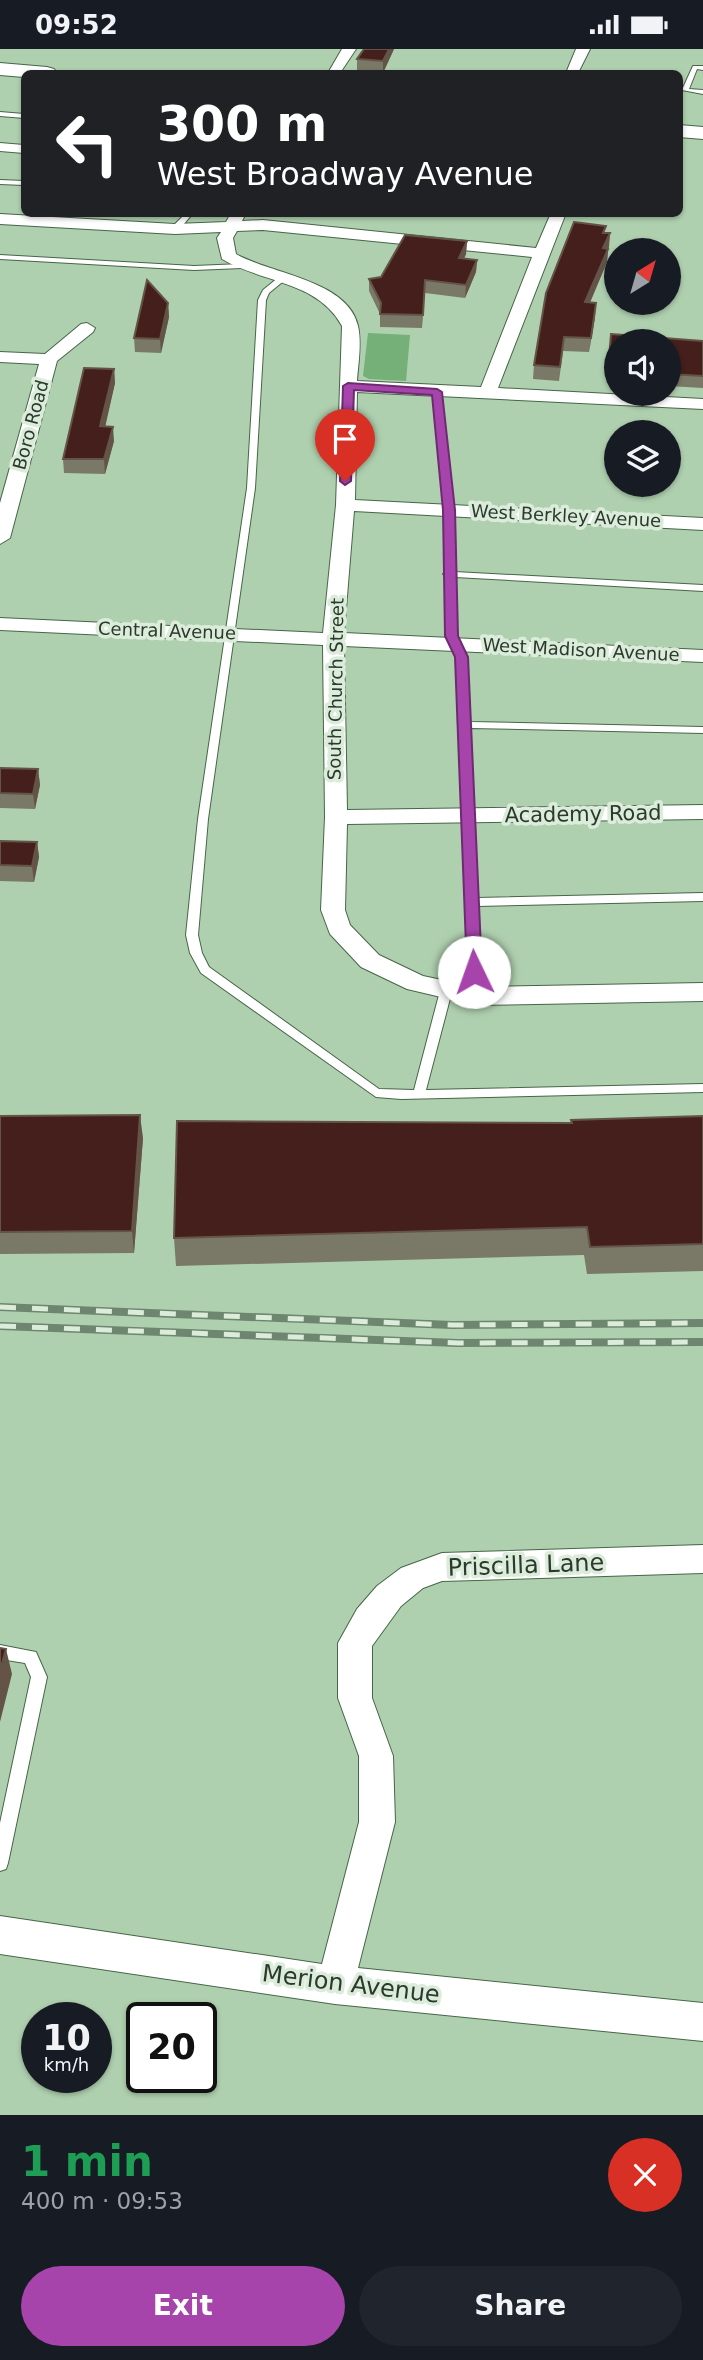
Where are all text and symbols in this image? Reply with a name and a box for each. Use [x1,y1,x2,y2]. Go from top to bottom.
text: 09:52 [35,10,118,40]
text: 300 m [157,96,327,153]
icon: left [42,98,133,189]
text: West Broadway Avenue [157,155,534,193]
north arrow [604,238,681,315]
map controls [604,238,681,497]
button: sound [604,329,681,406]
street label: Boro Road [8,378,53,472]
pin [315,409,375,481]
icon: arrive [326,420,364,458]
button: layers [604,420,681,497]
street label: West Berkley Avenue [470,500,662,531]
street label: South Church Street [323,598,348,780]
street label: Central Avenue [98,618,236,643]
street label: West Madison Avenue [482,634,680,665]
street label: Academy Road [504,801,662,827]
position arrow [437,935,511,1009]
street label: Priscilla Lane [447,1548,605,1582]
street label: Merion Avenue [261,1959,441,2009]
speed limit sign: 20 [126,2002,217,2093]
text: 10 [42,2018,91,2058]
text: km/h [44,2054,89,2075]
text: 1 min [21,2137,153,2186]
button: close [608,2138,682,2212]
text: 400 m · 09:53 [21,2188,183,2214]
button: Exit [21,2266,345,2346]
button: Share [359,2266,682,2346]

